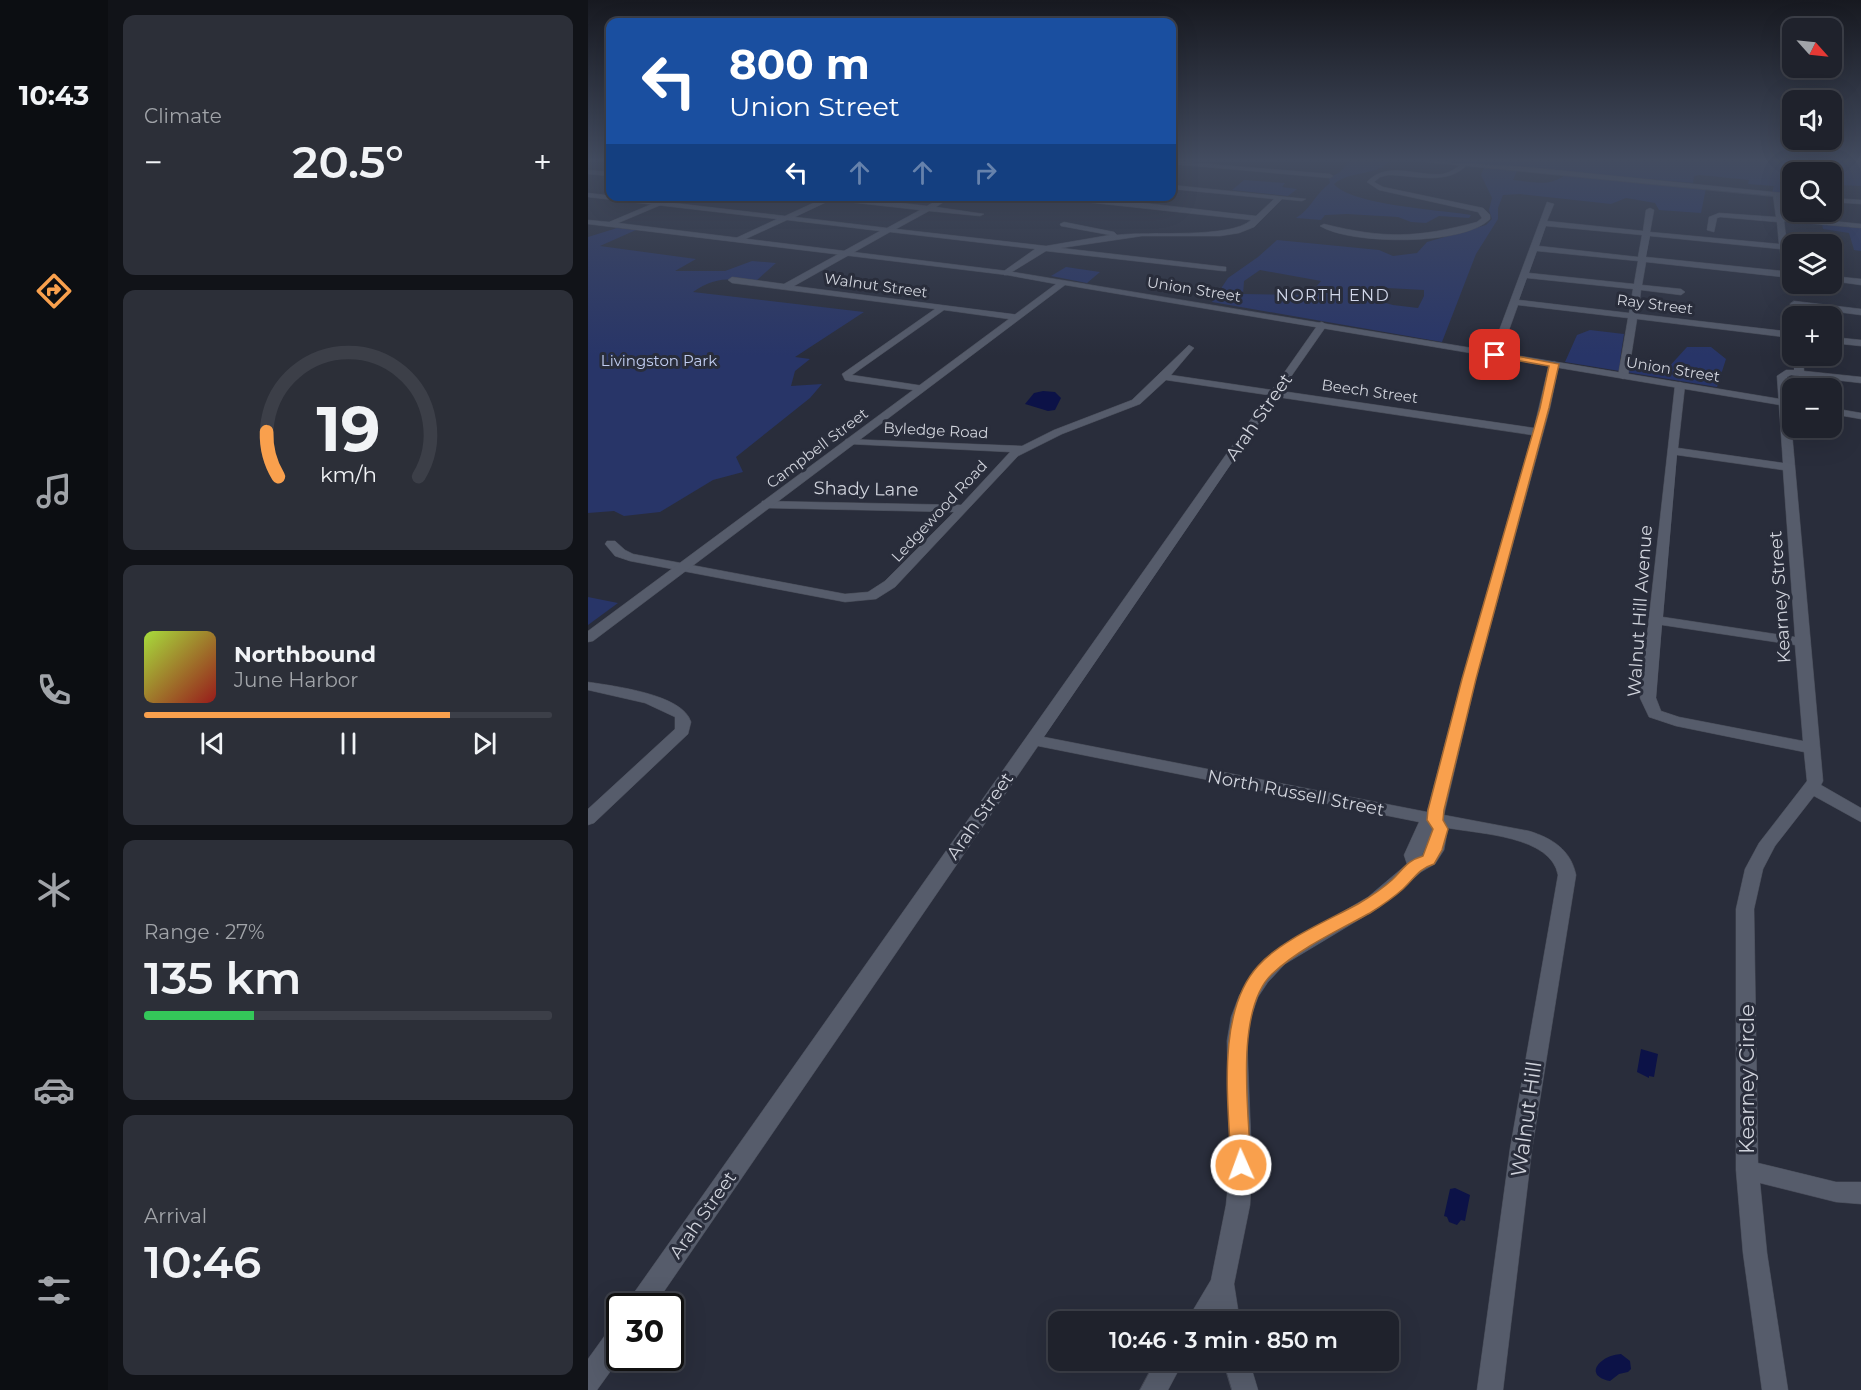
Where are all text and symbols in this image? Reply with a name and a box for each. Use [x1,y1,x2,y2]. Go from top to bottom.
north arrow [1782,18,1842,78]
map controls [1782,18,1842,438]
text: 800 m [729,38,870,90]
icon: left [630,42,708,120]
text: 10:43 [19,79,89,112]
text: Union Street [729,90,900,123]
button: sound [1782,90,1842,150]
text: Climate [144,104,222,128]
text: 20.5° [292,134,404,189]
text: − [144,142,163,182]
text: + [533,142,552,182]
icon: left [780,156,813,189]
icon: ahead [843,156,876,189]
icon: ahead [906,156,939,189]
icon: right [969,156,1002,189]
button: search [1782,162,1842,222]
button: layers [1782,234,1842,294]
street label: Walnut Street [823,268,929,302]
icon: directions [33,270,75,312]
street label: Union Street [1146,272,1242,306]
district label: NORTH END [1276,286,1390,305]
street label: Ray Street [1616,290,1694,318]
button: + [1782,306,1842,366]
pin [1469,329,1520,380]
icon: arrive [1478,338,1511,371]
park label: Livingston Park [601,351,717,370]
street label: Union Street [1625,352,1721,386]
street label: Arah Street [1221,369,1297,465]
street label: Beech Street [1321,375,1419,407]
button: − [1782,378,1842,438]
text: 19 [316,391,380,467]
street label: Campbell Street [763,404,871,492]
street label: Byledge Road [883,418,989,442]
street label: Ledgewood Road [887,456,991,566]
text: km/h [319,461,377,487]
icon: music [33,470,75,512]
street label: Shady Lane [813,477,919,501]
street label: Walnut Hill Avenue [1623,524,1657,698]
street label: Kearney Street [1764,530,1796,664]
text: Northbound [234,641,376,668]
text: June Harbor [234,668,358,692]
icon: phone [33,669,75,711]
icon: previous [196,727,229,760]
icon: pause [332,727,365,760]
icon: next [468,727,501,760]
street label: North Russell Street [1206,765,1386,821]
street label: Arah Street [942,768,1018,864]
icon: climate [33,869,75,911]
text: Range · 27% [144,920,265,944]
text: 135 km [144,950,301,1005]
street label: Kearney Circle [1734,1004,1759,1154]
street label: Walnut Hill [1506,1060,1546,1178]
icon: car [33,1069,75,1111]
position arrow [1209,1133,1273,1197]
street label: Arah Street [665,1167,741,1263]
text: Arrival [144,1204,207,1228]
text: 10:46 [144,1234,261,1289]
icon: filters [33,1269,75,1311]
speed limit sign: 30 [606,1293,684,1371]
text: 10:46 · 3 min · 850 m [1109,1327,1338,1354]

